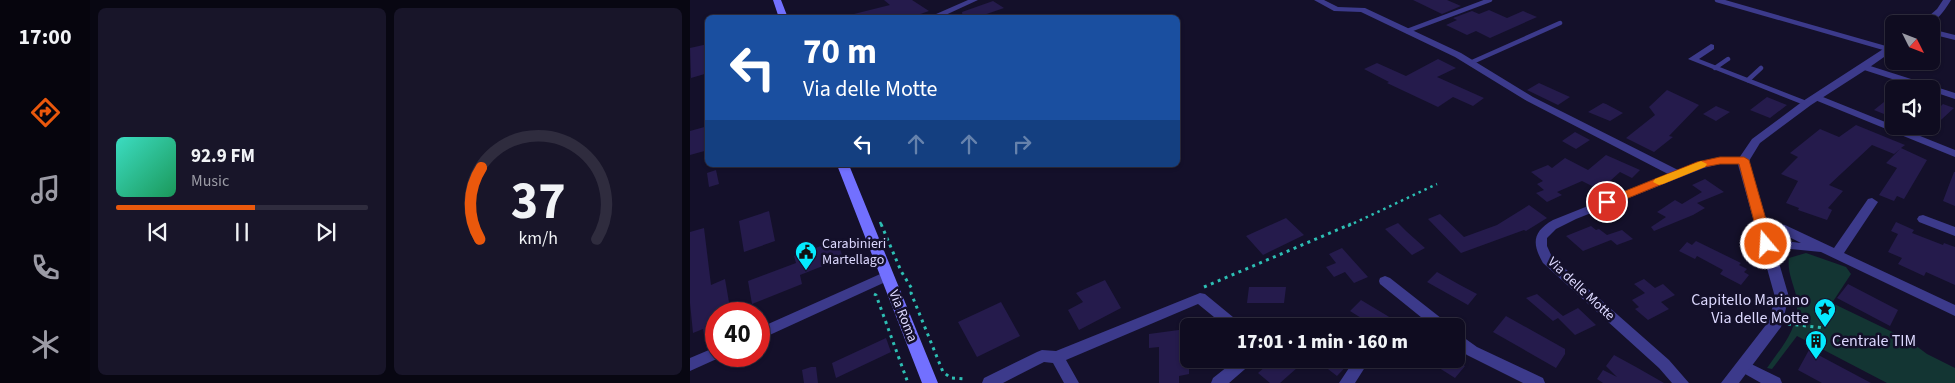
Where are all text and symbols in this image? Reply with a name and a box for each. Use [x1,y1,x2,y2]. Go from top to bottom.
north arrow [1885,15,1940,70]
map controls [1885,15,1940,135]
text: 17:00 [18,21,72,53]
text: 70 m [803,27,877,77]
icon: left [720,35,785,100]
text: Via delle Motte [803,73,937,105]
button: sound [1885,80,1940,135]
icon: directions [28,95,63,130]
icon: left [849,130,877,158]
icon: ahead [902,130,930,158]
icon: ahead [955,130,983,158]
icon: right [1008,130,1036,158]
text: 92.9 FM [191,143,255,170]
text: 37 [511,165,565,239]
text: Music [191,170,229,192]
icon: music [28,172,63,207]
pin [1586,181,1628,223]
icon: arrive [1593,188,1621,216]
position arrow [1739,217,1791,269]
icon: previous [144,218,172,246]
icon: pause [228,218,256,246]
icon: next [312,218,340,246]
text: km/h [518,226,558,251]
place label: Carabinieri Martellago [822,234,886,270]
public building icon: Carabinieri Martellago [794,240,818,271]
icon: phone [28,250,63,285]
street label: Via delle Motte [1543,253,1619,326]
street label: Via Roma [884,287,922,345]
place label: Capitello Mariano Via delle Motte [1691,289,1809,329]
place icon: Capitello Mariano Via delle Motte [1813,297,1837,328]
speed limit sign: 40 [705,302,770,367]
icon: climate [28,327,63,362]
text: 17:01 · 1 min · 160 m [1237,329,1408,356]
building icon: Centrale TIM [1804,329,1828,360]
place label: Centrale TIM [1832,330,1916,352]

